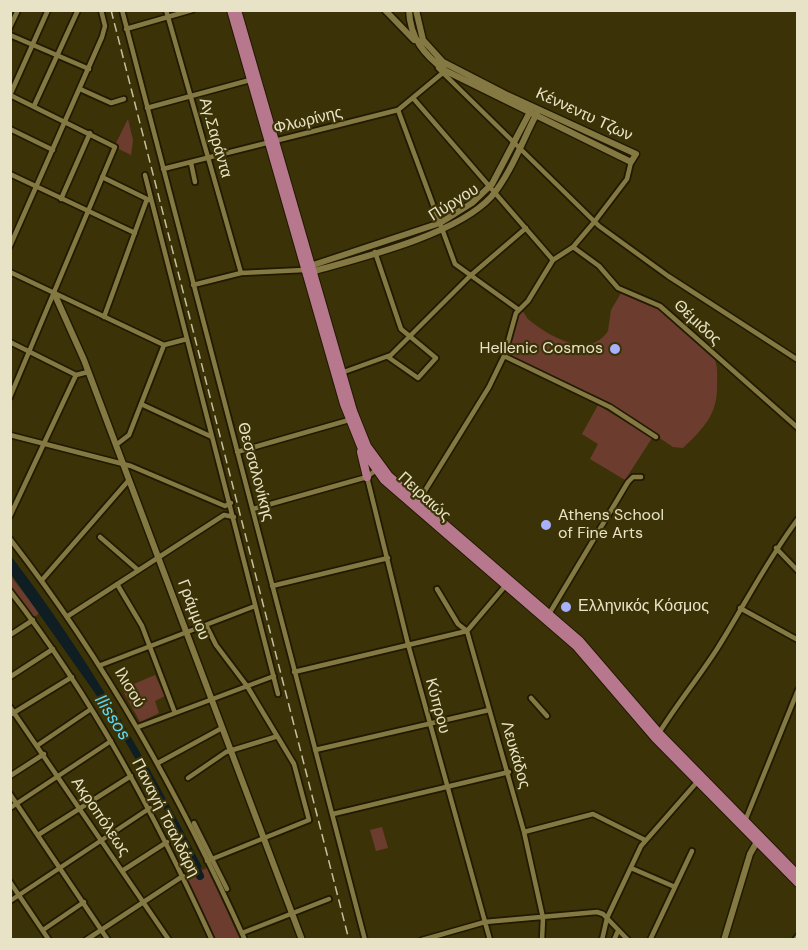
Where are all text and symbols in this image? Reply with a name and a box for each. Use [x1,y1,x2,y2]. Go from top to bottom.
street label: Κέννεντυ Τζων [533,84,635,146]
street label: Αγ.Σαράντα [194,96,236,180]
street label: Φλωρίνης [272,103,344,139]
street label: Πύργου [426,180,482,226]
street label: Θέμιδος [669,296,725,350]
place label: Hellenic Cosmos [480,339,603,359]
marker: Hellenic Cosmos [608,342,622,356]
street label: Θεσσαλονίκης [233,421,277,523]
street label: Πειραιώς [394,468,454,526]
place label: Athens School of Fine Arts [558,506,664,544]
marker: Athens School of Fine Arts [539,518,553,532]
street label: Γράμμου [173,577,213,643]
place label: Ελληνικός Κόσμος [578,597,709,617]
marker: Ελληνικός Κόσμος [559,600,573,614]
street label: Ιλισού [110,664,148,712]
street label: Κύπρου [420,676,454,736]
water label: Ilissos [89,691,135,745]
street label: Λευκάδος [496,719,534,791]
street label: Παναγή Τσαλδάρη [127,756,203,880]
street label: Ακροπόλεως [67,774,133,860]

